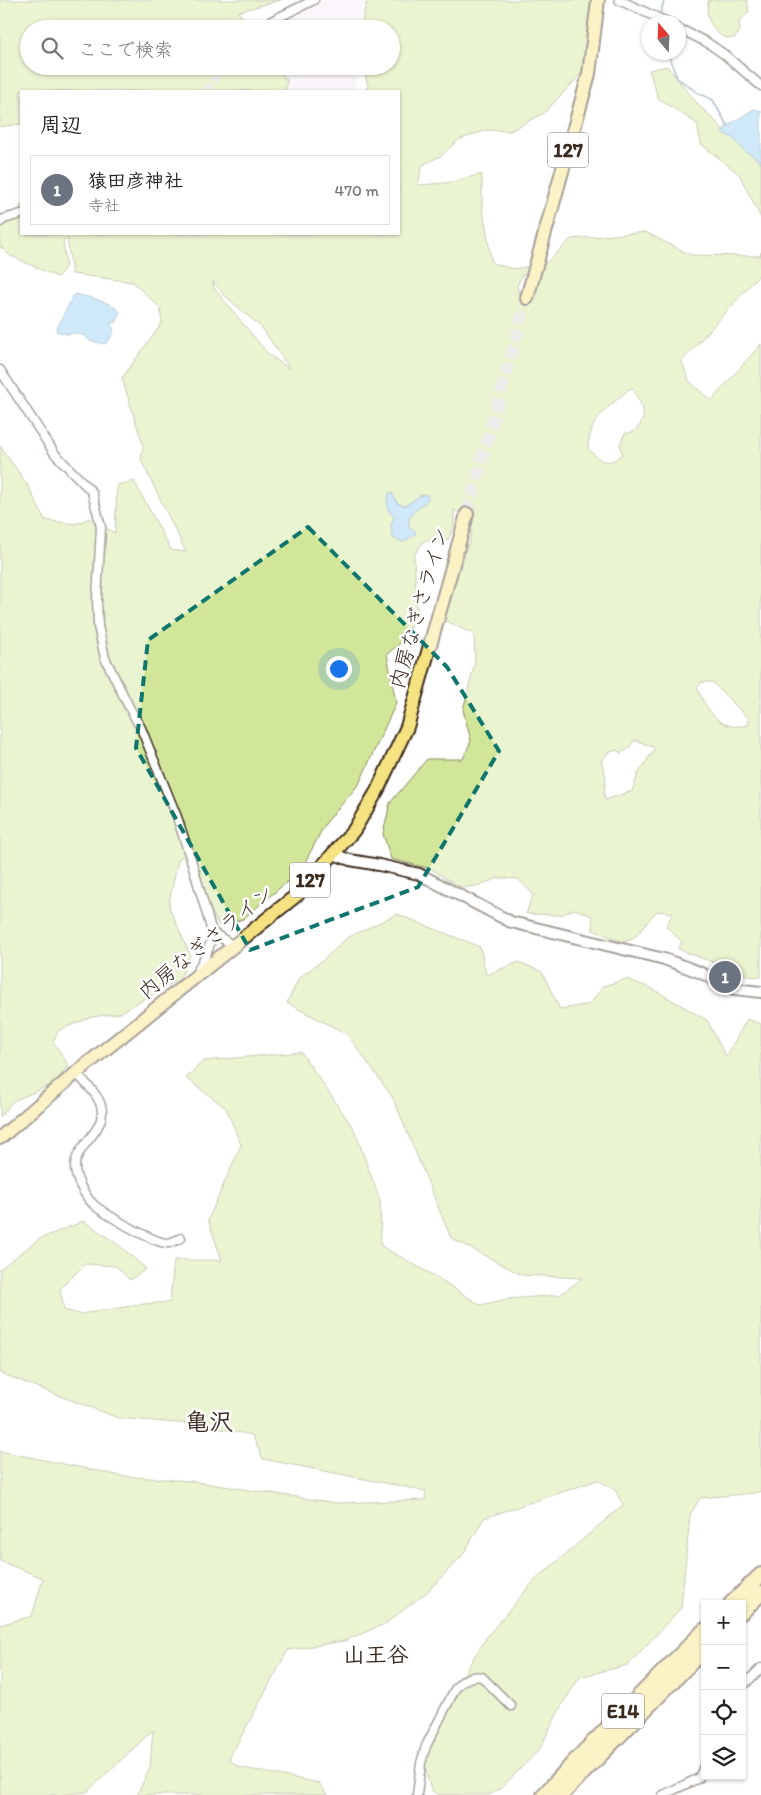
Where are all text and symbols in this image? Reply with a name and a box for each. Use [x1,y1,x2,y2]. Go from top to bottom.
north arrow [641,15,686,60]
search box [20,20,400,75]
icon: search [38,34,66,62]
text: ここで検索 [78,38,173,61]
text: 周辺 [40,112,82,137]
road number: 127 [548,132,588,168]
text: 猿田彦神社 [88,169,183,192]
text: 1 [53,181,61,200]
text: 470 m [335,181,379,200]
text: 寺社 [88,196,120,215]
street label: 内房なぎさライン [383,524,454,692]
your location [326,656,352,682]
road number: 127 [290,862,330,898]
street label: 内房なぎさライン [133,879,279,1004]
pin: 1 [709,958,741,996]
district label: 亀沢 [185,1407,233,1436]
map controls [701,1600,746,1780]
button: + [701,1600,746,1645]
district label: 山王谷 [343,1641,409,1668]
button: − [701,1645,746,1690]
button: locate [701,1690,746,1735]
road number: E14 [602,1694,644,1728]
button: layers [701,1735,746,1780]

